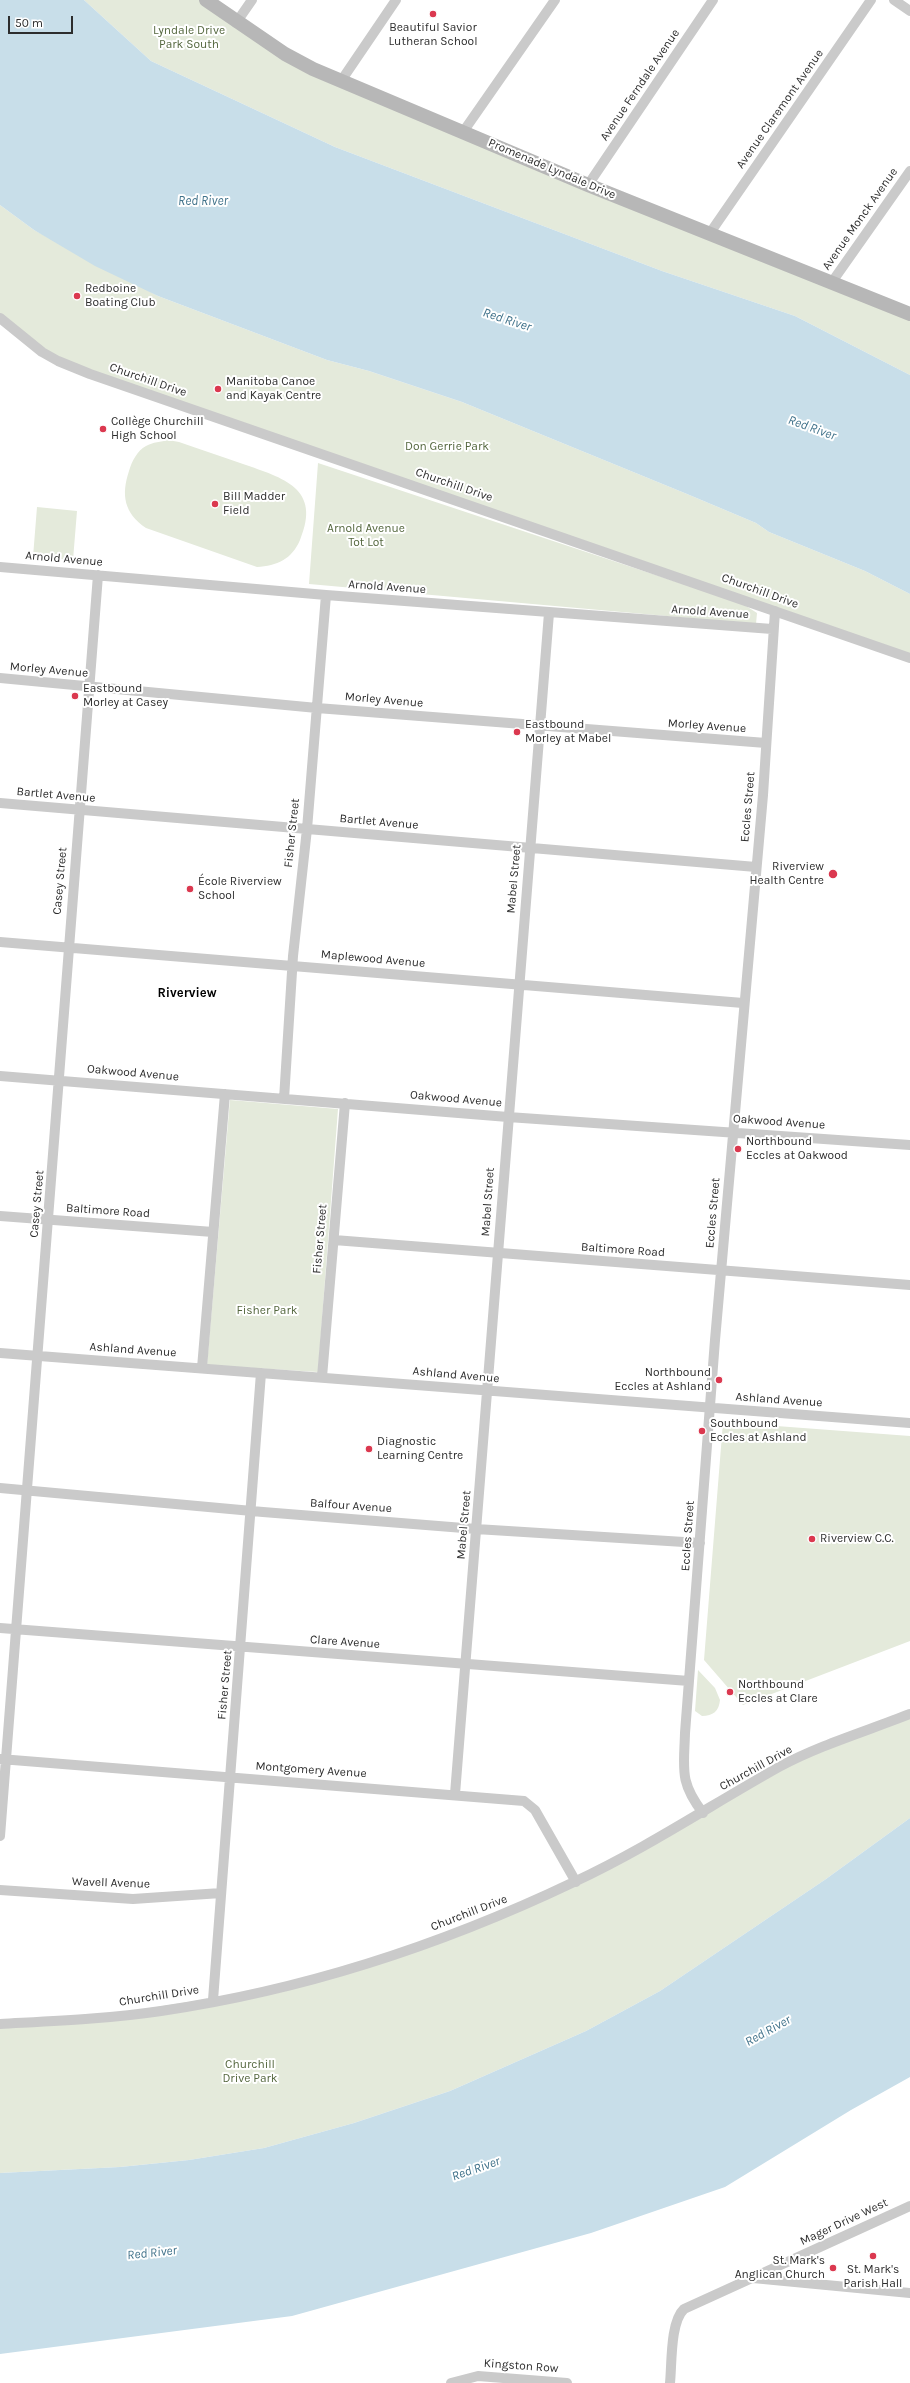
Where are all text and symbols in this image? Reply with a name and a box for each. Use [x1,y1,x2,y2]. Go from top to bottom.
scale bar [10,8,75,34]
marker: Beautiful Savior Lutheran School [428,9,438,19]
text: 50 m [15,16,43,30]
place label: Beautiful Savior Lutheran School [389,21,477,49]
park label: Lyndale Drive Park South [153,24,225,52]
street label: Avenue Ferndale Avenue [597,26,683,144]
street label: Avenue Claremont Avenue [733,47,827,171]
street label: Promenade Lyndale Drive [486,136,618,202]
street label: Avenue Monck Avenue [819,165,901,273]
water label: Red River [178,193,228,209]
place label: Redboine Boating Club [85,282,156,310]
marker: Redboine Boating Club [72,291,82,301]
water label: Red River [481,305,533,335]
street label: Churchill Drive [107,360,189,400]
place label: Manitoba Canoe and Kayak Centre [226,375,321,403]
marker: Manitoba Canoe and Kayak Centre [213,384,223,394]
water label: Red River [786,412,838,444]
place label: Collège Churchill High School [111,415,204,443]
marker: Collège Churchill High School [98,424,108,434]
park label: Don Gerrie Park [405,440,489,454]
street label: Churchill Drive [413,465,495,505]
place label: Bill Madder Field [223,490,285,518]
marker: Bill Madder Field [210,499,220,509]
park label: Arnold Avenue Tot Lot [327,522,405,550]
street label: Arnold Avenue [25,548,103,570]
street label: Churchill Drive [720,570,800,612]
street label: Arnold Avenue [348,577,426,597]
street label: Arnold Avenue [671,602,749,622]
street label: Morley Avenue [9,659,89,681]
place label: Eastbound Morley at Casey [83,682,168,710]
street label: Morley Avenue [344,689,424,711]
marker: Eastbound Morley at Casey [70,691,80,701]
street label: Morley Avenue [667,716,747,736]
place label: Eastbound Morley at Mabel [525,718,611,746]
marker: Eastbound Morley at Mabel [512,727,522,737]
street label: Eccles Street [738,771,758,843]
street label: Bartlet Avenue [16,784,96,806]
street label: Fisher Street [281,798,303,868]
street label: Bartlet Avenue [339,811,419,833]
street label: Mabel Street [504,844,524,914]
street label: Casey Street [50,847,70,915]
place label: Riverview Health Centre [749,860,824,888]
marker: Riverview Health Centre [827,868,839,880]
place label: École Riverview School [198,875,282,903]
marker: École Riverview School [185,884,195,894]
street label: Maplewood Avenue [320,947,426,971]
district label: Riverview [157,985,217,1001]
street label: Oakwood Avenue [86,1062,180,1084]
street label: Oakwood Avenue [409,1088,503,1110]
street label: Oakwood Avenue [732,1112,826,1132]
place label: Northbound Eccles at Oakwood [746,1135,848,1163]
marker: Northbound Eccles at Oakwood [733,1144,743,1154]
street label: Mabel Street [478,1167,498,1237]
street label: Casey Street [27,1170,47,1238]
street label: Eccles Street [703,1177,723,1249]
street label: Baltimore Road [65,1201,151,1221]
street label: Fisher Street [310,1204,330,1274]
street label: Baltimore Road [580,1240,666,1260]
park label: Fisher Park [236,1304,298,1318]
street label: Ashland Avenue [89,1340,177,1360]
street label: Ashland Avenue [412,1364,500,1386]
place label: Northbound Eccles at Ashland [614,1366,711,1394]
marker: Northbound Eccles at Ashland [714,1375,724,1385]
street label: Ashland Avenue [735,1390,823,1410]
place label: Southbound Eccles at Ashland [710,1417,807,1445]
marker: Southbound Eccles at Ashland [697,1426,707,1436]
place label: Diagnostic Learning Centre [377,1435,463,1463]
marker: Diagnostic Learning Centre [364,1444,374,1454]
street label: Mabel Street [454,1490,474,1560]
street label: Balfour Avenue [310,1496,392,1516]
street label: Eccles Street [678,1500,698,1572]
place label: Riverview C.C. [820,1532,894,1546]
marker: Riverview C.C. [807,1534,817,1544]
street label: Clare Avenue [310,1632,380,1652]
street label: Fisher Street [215,1650,235,1720]
place label: Northbound Eccles at Clare [738,1678,818,1706]
marker: Northbound Eccles at Clare [725,1687,735,1697]
street label: Churchill Drive [717,1742,795,1794]
street label: Montgomery Avenue [255,1759,367,1781]
street label: Wavell Avenue [72,1874,150,1892]
street label: Churchill Drive [429,1892,509,1934]
street label: Churchill Drive [118,1983,200,2009]
water label: Red River [742,2012,794,2050]
park label: Churchill Drive Park [222,2058,278,2086]
water label: Red River [450,2153,502,2185]
street label: Mager Drive West [798,2195,890,2249]
water label: Red River [126,2243,178,2263]
marker: St. Mark's Parish Hall [868,2251,878,2261]
place label: St. Mark's Anglican Church [735,2254,825,2282]
marker: St. Mark's Anglican Church [828,2263,838,2273]
place label: St. Mark's Parish Hall [844,2263,902,2291]
street label: Kingston Row [483,2356,559,2376]

